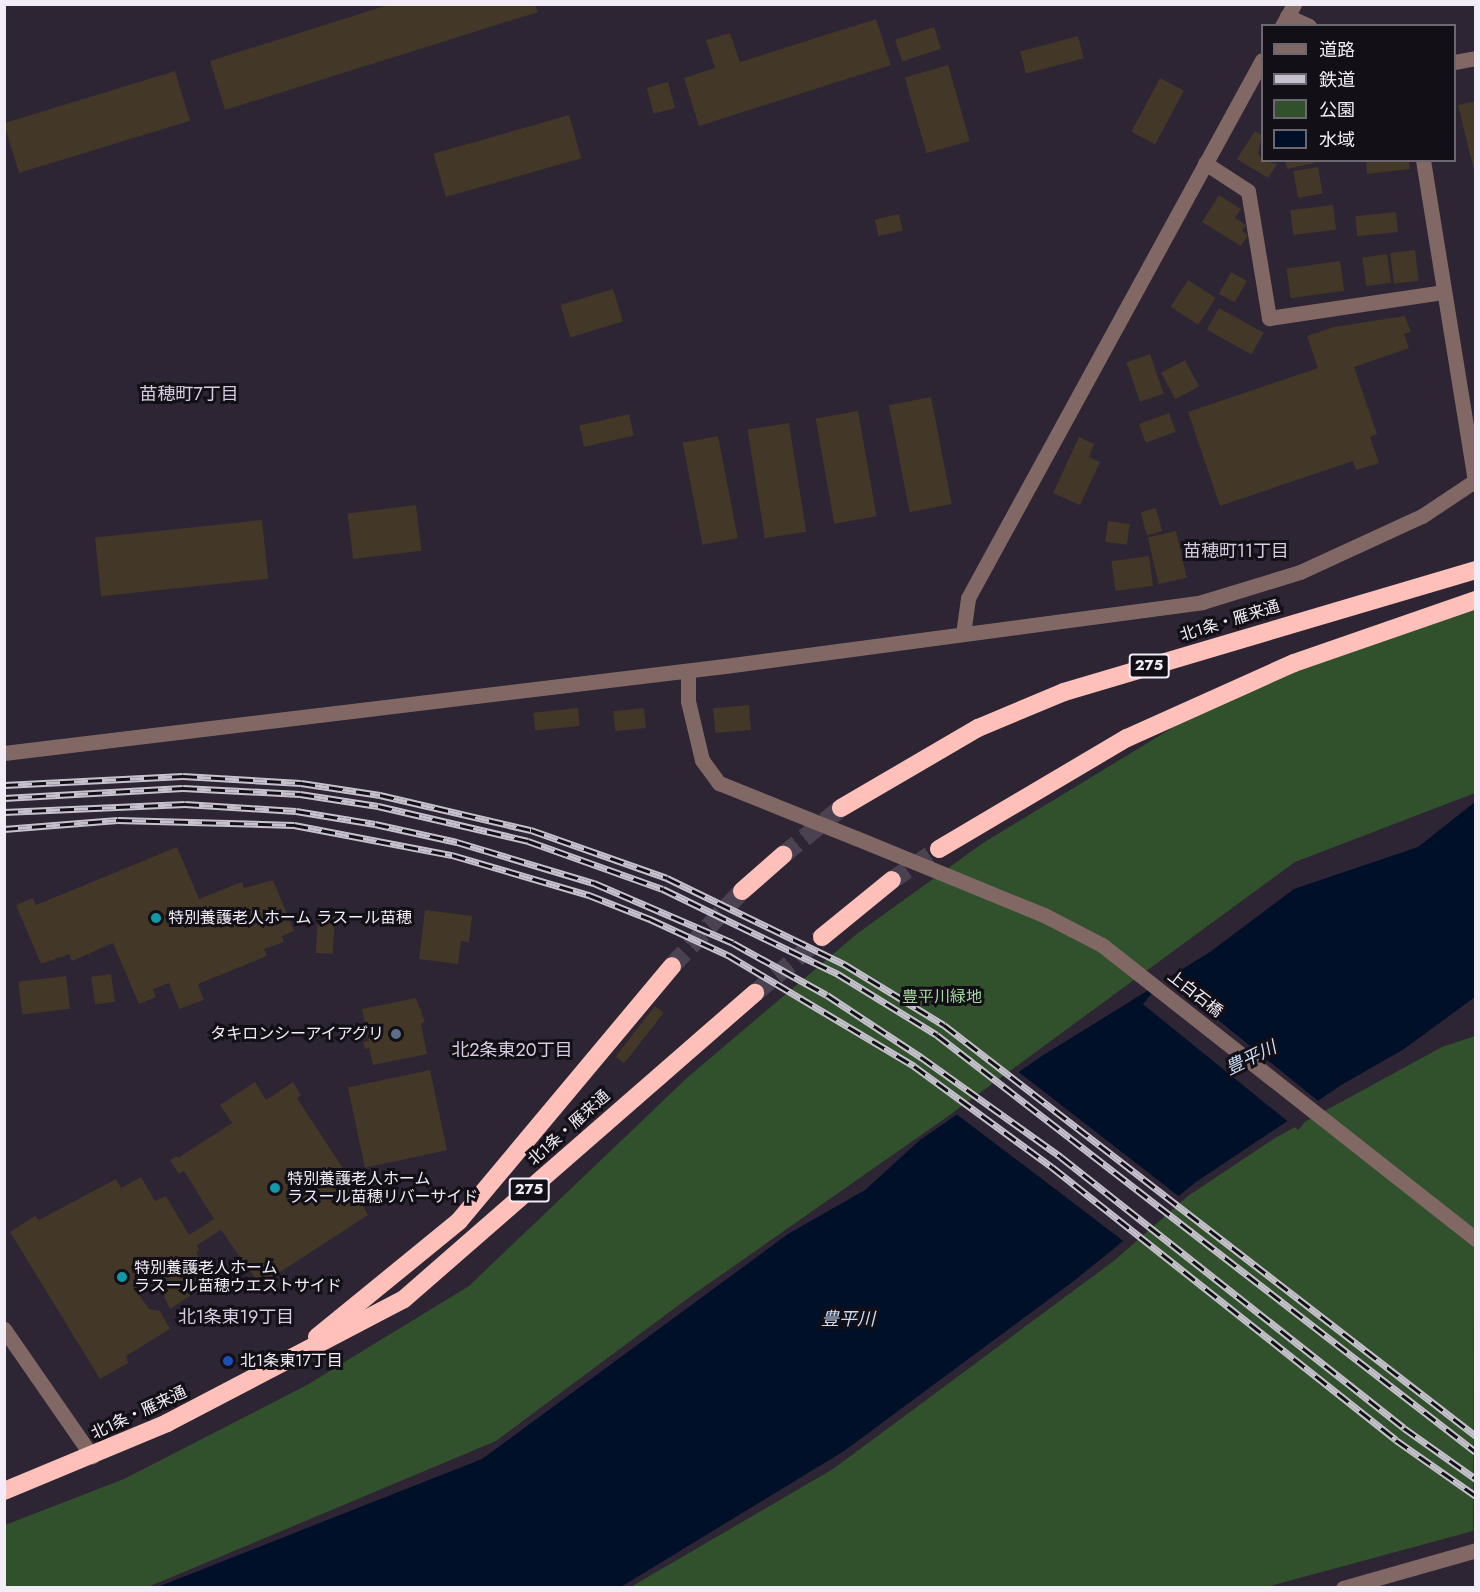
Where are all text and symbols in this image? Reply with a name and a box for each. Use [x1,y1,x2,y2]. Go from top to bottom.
legend [1261,24,1456,162]
text: 道路 [1319,37,1355,63]
text: 鉄道 [1319,67,1355,93]
text: 公園 [1319,97,1355,123]
text: 水域 [1319,127,1355,153]
district label: 苗穂町7丁目 [139,383,239,405]
district label: 苗穂町11丁目 [1183,540,1289,562]
street label: 北1条・雁来通 [1178,597,1282,645]
road number: 275 [1128,654,1170,678]
place label: 特別養護老人ホーム ラスール苗穂 [168,908,413,928]
marker: 特別養護老人ホーム ラスール苗穂 [149,911,163,925]
street label: 上白石橋 [1164,967,1226,1021]
park label: 豊平川緑地 [902,987,982,1007]
place label: タキロンシーアイアグリ [208,1024,384,1044]
marker: タキロンシーアイアグリ [389,1027,403,1041]
water label: 豊平川 [1222,1036,1280,1080]
district label: 北2条東20丁目 [451,1039,573,1061]
street label: 北1条・雁来通 [524,1086,614,1170]
place label: 特別養護老人ホーム ラスール苗穂リバーサイド [287,1169,479,1207]
road number: 275 [508,1178,550,1202]
marker: 特別養護老人ホーム ラスール苗穂リバーサイド [268,1181,282,1195]
place label: 特別養護老人ホーム ラスール苗穂ウエストサイド [134,1258,342,1296]
marker: 特別養護老人ホーム ラスール苗穂ウエストサイド [115,1270,129,1284]
district label: 北1条東19丁目 [178,1306,294,1328]
water label: 豊平川 [821,1308,875,1330]
place label: 北1条東17丁目 [240,1351,343,1371]
marker: 北1条東17丁目 [221,1354,235,1368]
street label: 北1条・雁来通 [88,1382,190,1444]

